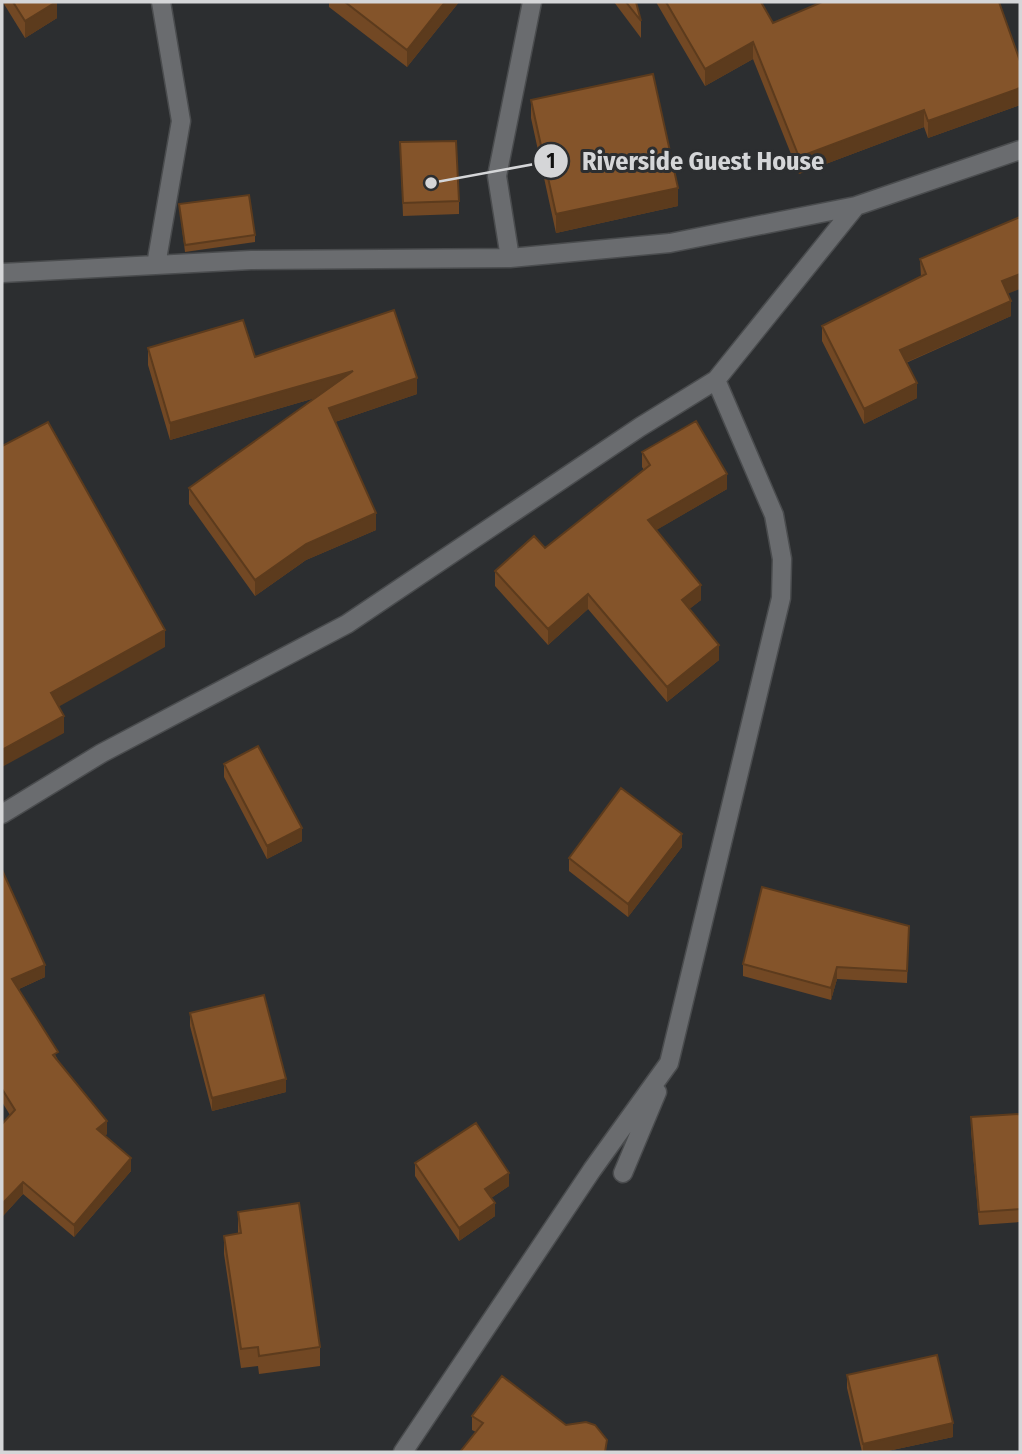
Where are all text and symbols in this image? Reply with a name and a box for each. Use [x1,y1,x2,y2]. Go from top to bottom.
callout: Riverside Guest House [533,137,838,184]
text: Riverside Guest House [582,146,824,177]
text: 1 [547,148,555,174]

